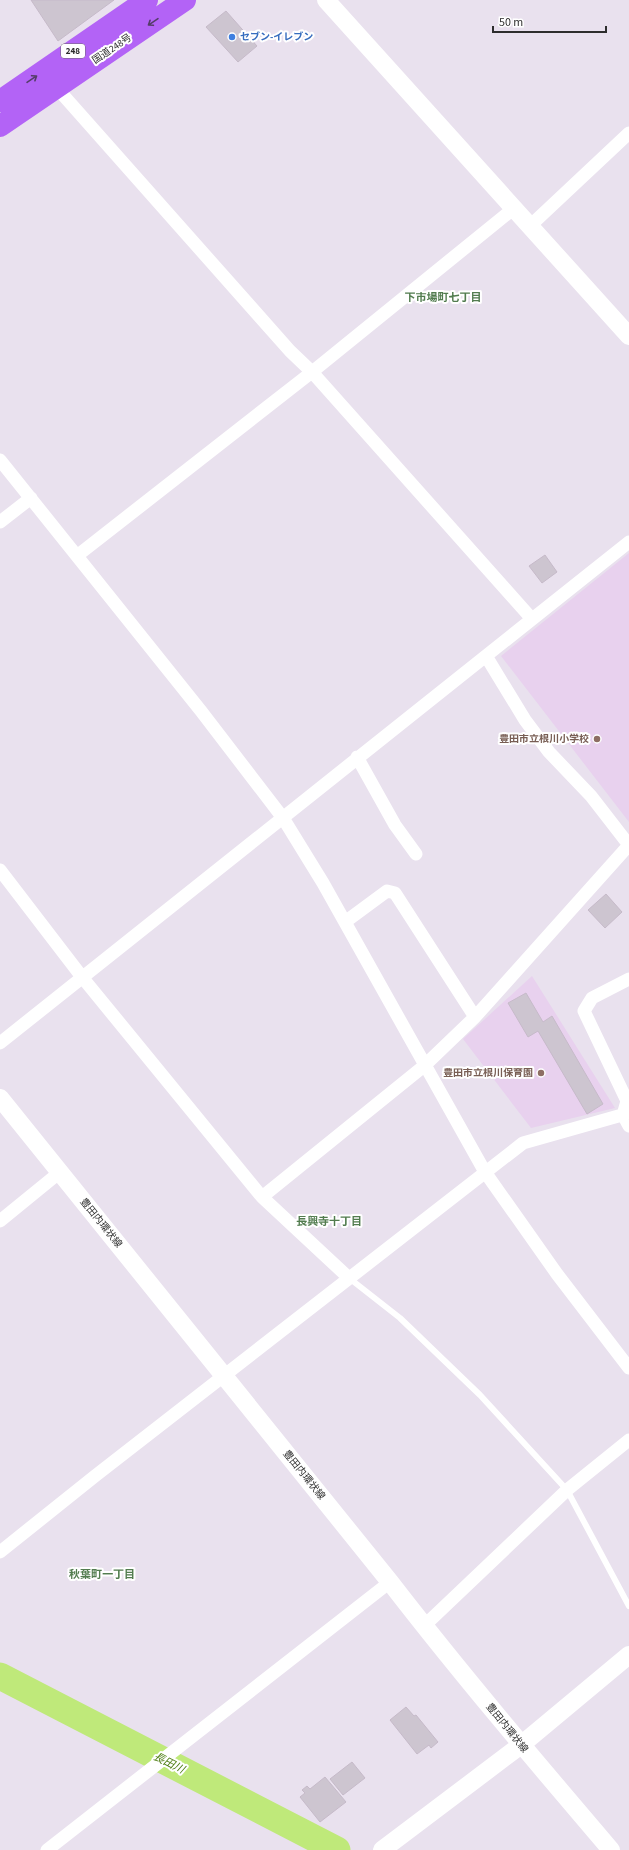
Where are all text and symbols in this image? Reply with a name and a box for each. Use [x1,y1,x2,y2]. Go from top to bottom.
scale bar [493,8,606,34]
text: 50 m [499,14,523,31]
one-way arrow [148,18,159,26]
place label: セブン-イレブン [240,30,313,44]
street label: 国道248号 [89,31,135,67]
marker: セブン-イレブン [227,32,237,42]
road number: 248 [61,44,85,58]
one-way arrow [26,75,37,83]
district label: 下市場町七丁目 [405,290,482,305]
place label: 豊田市立根川小学校 [499,732,589,746]
marker: 豊田市立根川小学校 [592,734,602,744]
place label: 豊田市立根川保育園 [443,1066,533,1080]
marker: 豊田市立根川保育園 [536,1068,546,1078]
street label: 豊田内環状線 [77,1195,125,1251]
district label: 長興寺十丁目 [296,1214,362,1229]
street label: 豊田内環状線 [280,1447,328,1503]
district label: 秋葉町一丁目 [69,1567,135,1582]
street label: 豊田内環状線 [483,1700,531,1756]
water label: 長田川 [151,1749,188,1778]

